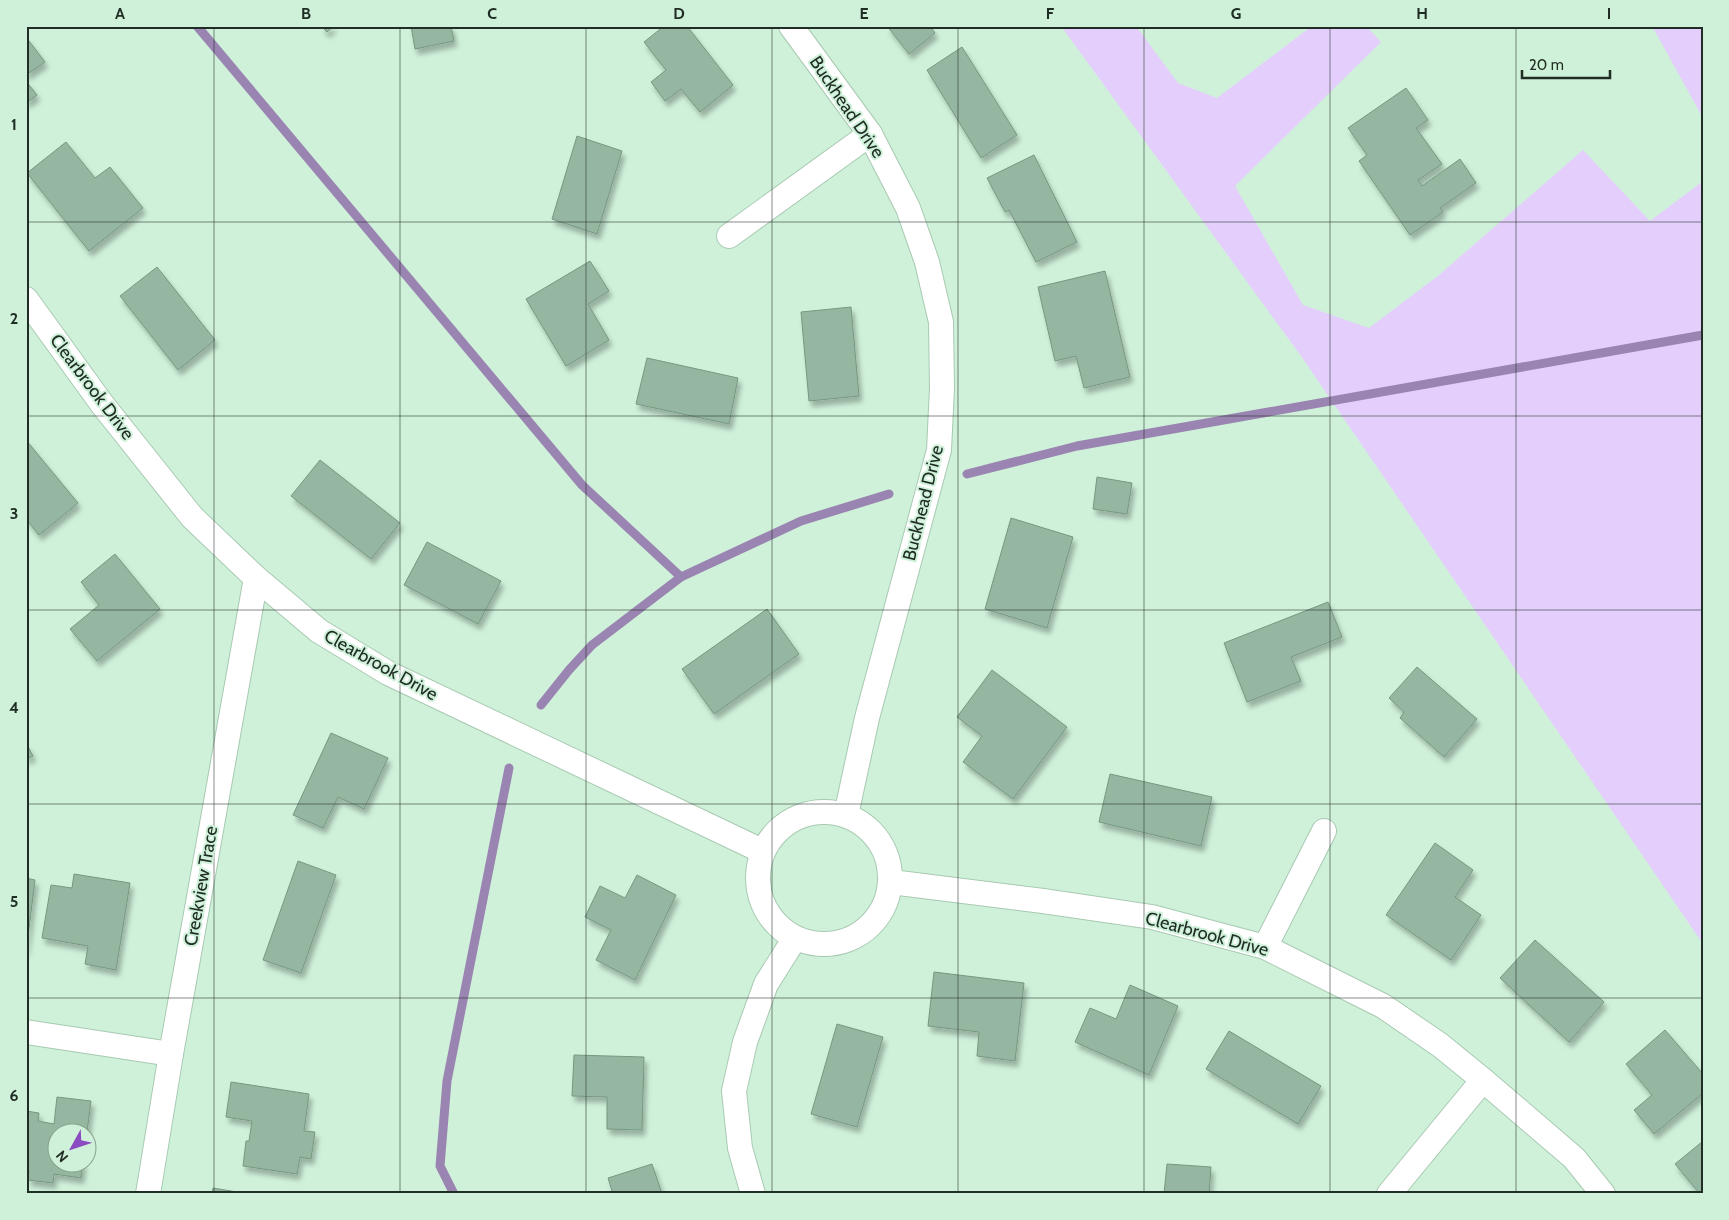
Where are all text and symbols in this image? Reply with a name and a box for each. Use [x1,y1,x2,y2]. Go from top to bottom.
text: A [115,4,125,23]
text: B [301,4,311,23]
text: C [487,4,497,23]
text: D [673,4,685,23]
text: E [859,4,869,23]
text: F [1046,4,1055,23]
text: G [1231,4,1241,23]
text: H [1416,4,1428,23]
text: I [1607,4,1611,23]
scale bar [1522,48,1609,80]
street label: Buckhead Drive [805,52,889,162]
text: 20 m [1529,56,1564,74]
text: 1 [11,115,17,134]
text: 2 [10,309,18,328]
street label: Clearbrook Drive [45,330,139,444]
street label: Buckhead Drive [898,443,948,563]
text: 3 [10,504,18,523]
street label: Clearbrook Drive [320,625,442,705]
text: 4 [9,698,19,717]
street label: Creekview Trace [180,824,222,948]
text: 5 [10,892,18,911]
street label: Clearbrook Drive [1143,907,1271,961]
text: 6 [10,1086,19,1105]
north arrow [48,1122,98,1172]
text: N [52,1147,72,1166]

